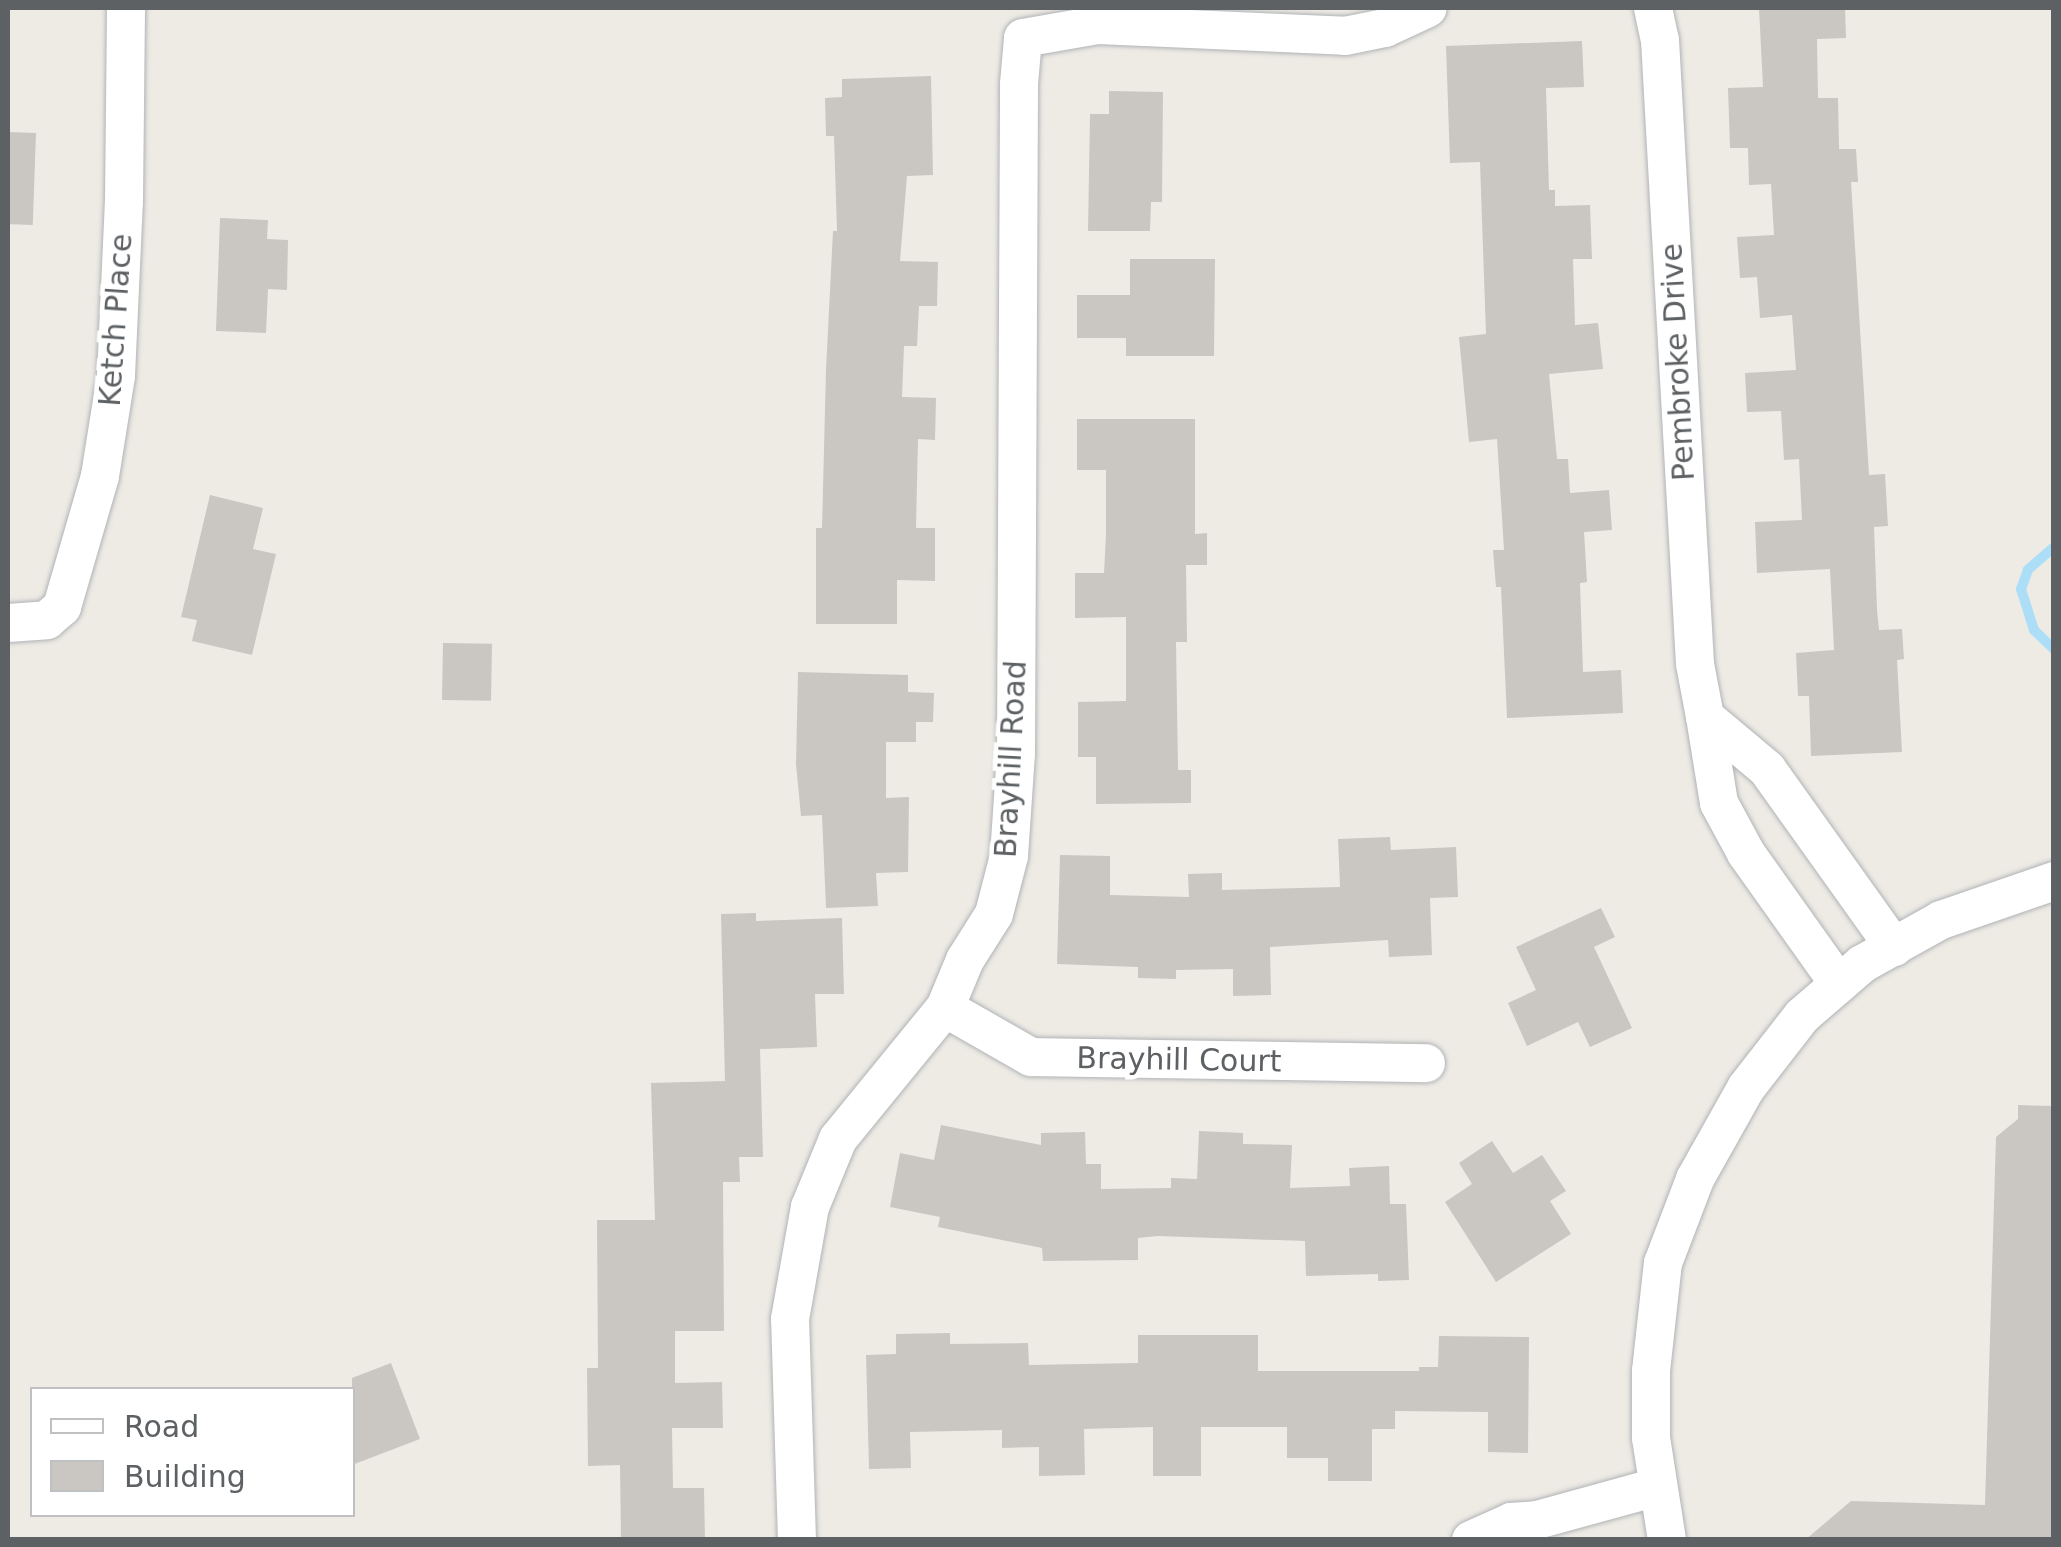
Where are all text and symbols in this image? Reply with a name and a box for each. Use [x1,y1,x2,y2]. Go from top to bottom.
street label: Ketch Place [92,232,140,408]
street label: Pembroke Drive [1654,242,1702,482]
street label: Brayhill Road [988,659,1034,859]
street label: Brayhill Court [1076,1040,1282,1080]
legend [30,1387,355,1517]
text: Road [124,1409,199,1444]
text: Building [124,1459,246,1494]

